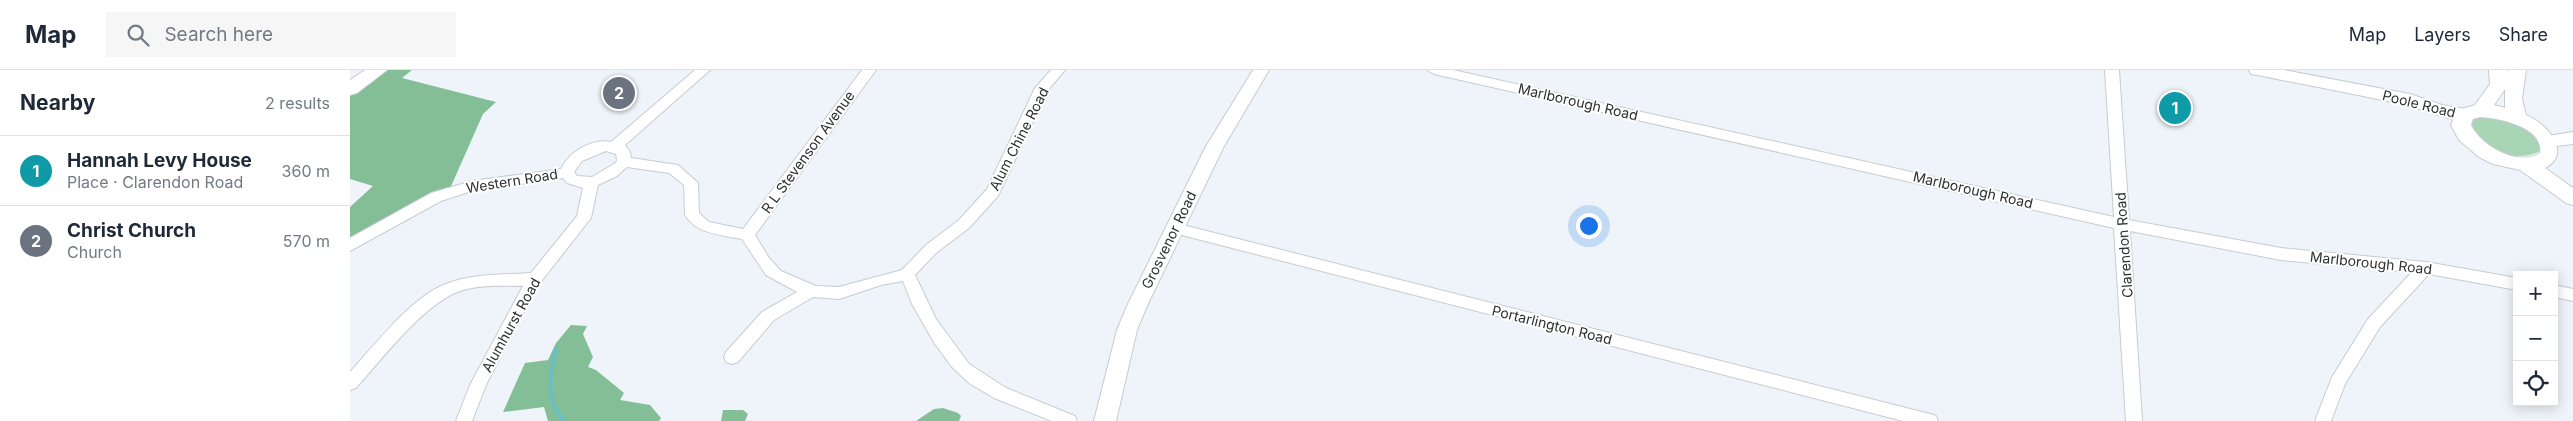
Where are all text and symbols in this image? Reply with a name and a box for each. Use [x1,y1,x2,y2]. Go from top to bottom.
search box [106,12,456,57]
text: Map [25,20,76,49]
icon: search [124,21,152,49]
text: Search here [164,23,273,46]
text: Map [2349,24,2386,45]
text: Layers [2414,24,2471,45]
text: Share [2499,24,2548,45]
pin: 2 [603,74,635,112]
street label: Marlborough Road [1516,79,1640,124]
street label: Alum Chine Road [985,84,1052,193]
street label: Poole Road [2381,86,2458,121]
street label: R L Stevenson Avenue [757,87,858,216]
pin: 1 [2159,89,2191,127]
text: Nearby [20,90,95,115]
text: 2 results [265,93,330,113]
text: Hannah Levy House [67,149,252,172]
text: 1 [33,161,39,181]
text: 360 m [282,161,330,181]
street label: Western Road [465,165,559,196]
street label: Marlborough Road [1911,167,2035,212]
text: Place · Clarendon Road [67,172,243,192]
street label: Grosvenor Road [1138,188,1200,291]
street label: Clarendon Road [2111,192,2136,298]
your location [1576,213,1602,239]
text: Christ Church [67,219,196,242]
text: 2 [31,231,41,251]
text: 570 m [283,231,330,251]
text: Church [67,242,122,262]
street label: Marlborough Road [2309,248,2433,277]
map controls [2513,271,2558,406]
button: + [2513,271,2558,316]
street label: Alumhurst Road [478,275,543,375]
street label: Portarlington Road [1490,301,1614,348]
button: − [2513,316,2558,361]
button: locate [2513,361,2558,406]

